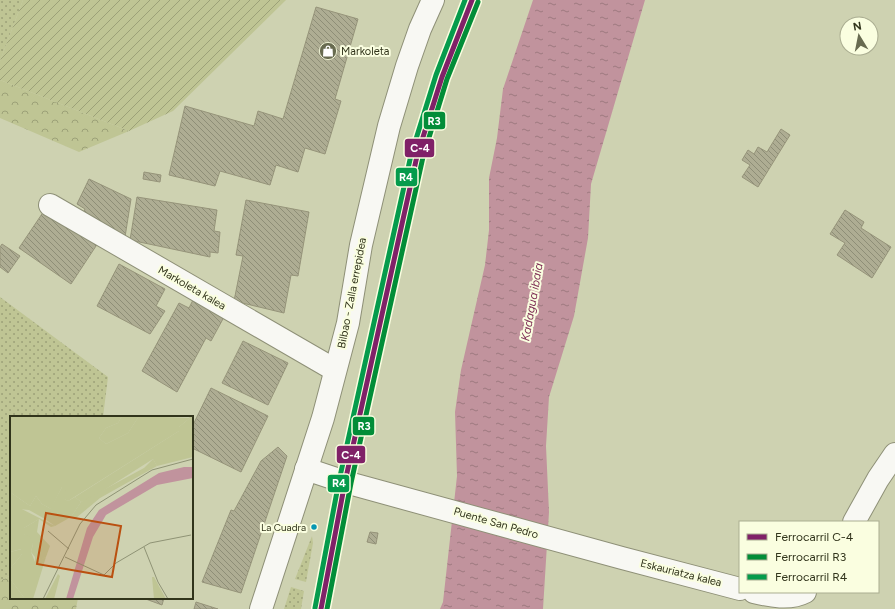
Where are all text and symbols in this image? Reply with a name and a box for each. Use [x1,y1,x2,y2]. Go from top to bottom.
north arrow [839,16,879,56]
text: N [852,20,863,34]
shop icon: Markoleta [318,41,338,61]
place label: Markoleta [341,45,389,58]
line badge: R3 [423,111,446,130]
text: R3 [427,115,441,128]
line badge: C-4 [404,138,435,158]
text: C-4 [410,142,430,155]
line badge: R4 [395,167,418,187]
text: R4 [399,171,413,184]
street label: Bilbao - Zalla errepidea [335,237,369,349]
water label: Kadagua ibaia [518,262,546,342]
street label: Markoleta kalea [156,263,228,313]
inset map [10,416,193,599]
line badge: R3 [352,416,375,436]
text: R3 [357,420,371,433]
line badge: C-4 [336,445,366,464]
text: C-4 [341,449,361,462]
line badge: R4 [327,474,350,493]
text: R4 [332,477,346,490]
street label: Puente San Pedro [452,505,540,541]
place label: La Cuadra [261,521,306,534]
legend [739,521,879,593]
marker: La Cuadra [309,522,319,532]
text: Ferrocarril C-4 [775,530,854,544]
text: Ferrocarril R3 [775,550,846,564]
street label: Eskauriatza kalea [639,557,723,589]
text: Ferrocarril R4 [775,570,848,584]

